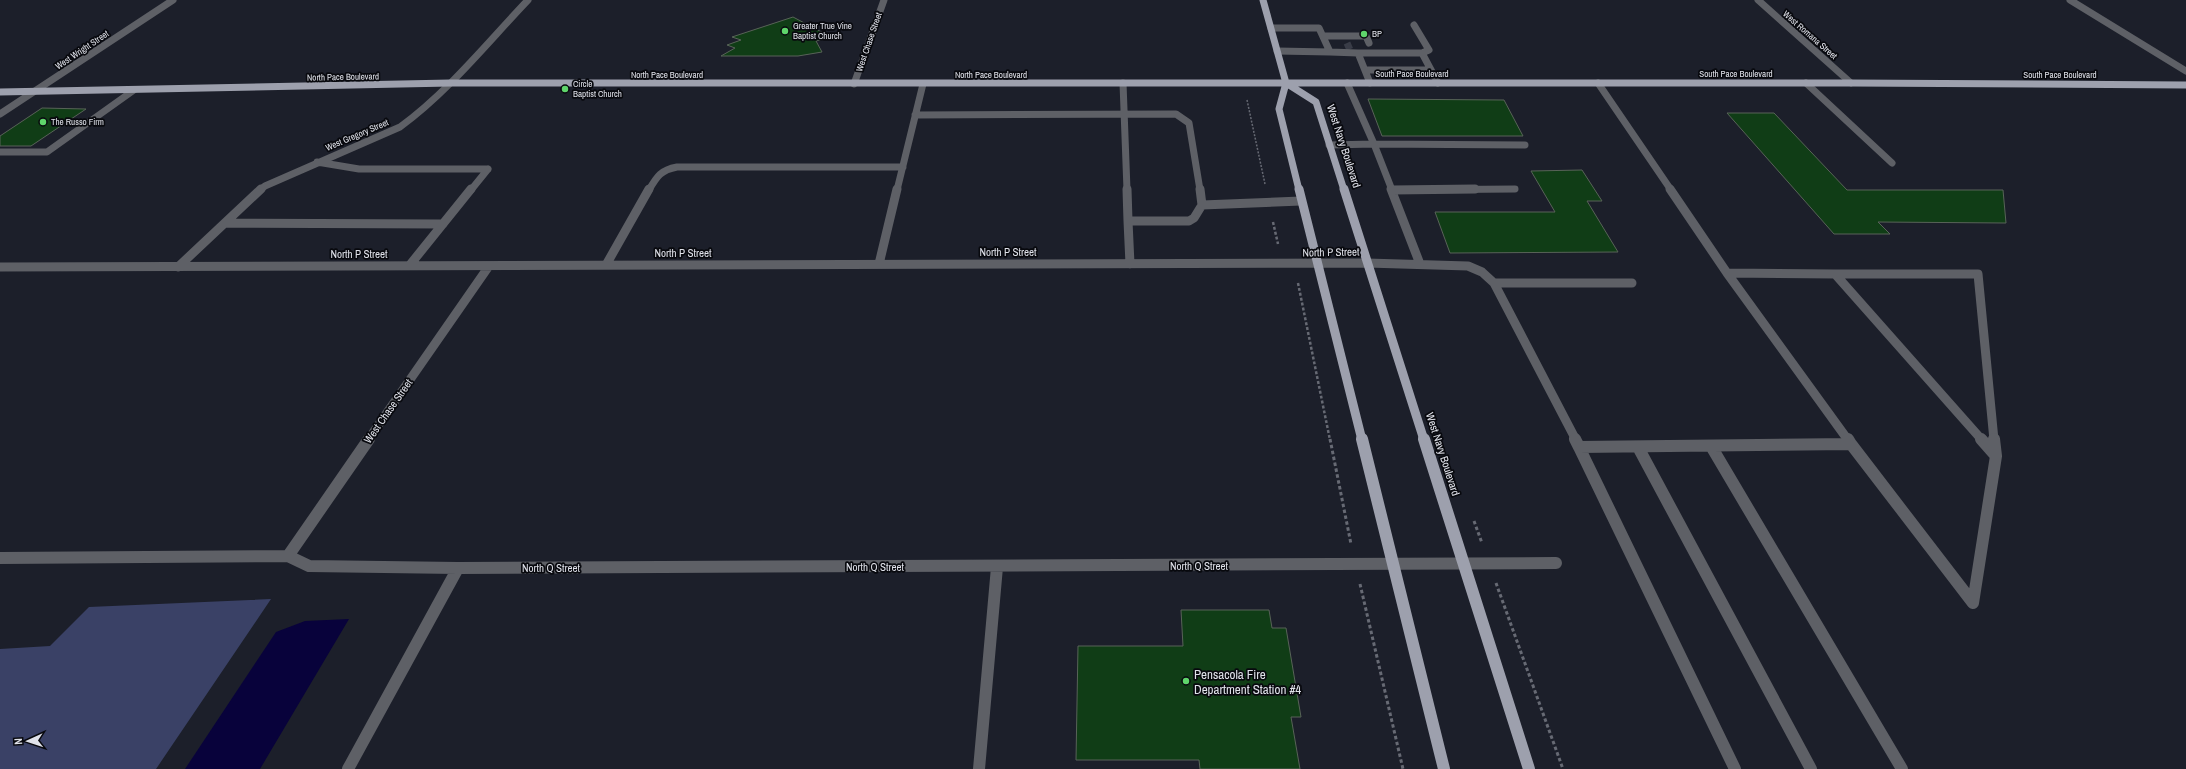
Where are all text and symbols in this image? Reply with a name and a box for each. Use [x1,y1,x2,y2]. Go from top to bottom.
street label: West Romana Street [1780,8,1840,62]
street label: West Chase Street [853,11,885,73]
place label: Greater True Vine Baptist Church [793,20,852,42]
marker: Greater True Vine Baptist Church [780,26,790,36]
street label: West Wright Street [53,28,111,72]
place label: BP [1372,28,1382,40]
marker: BP [1359,29,1369,39]
street label: South Pace Boulevard [1375,68,1449,80]
street label: South Pace Boulevard [1699,68,1773,80]
street label: North Pace Boulevard [631,69,703,81]
street label: North Pace Boulevard [955,69,1027,81]
street label: South Pace Boulevard [2023,69,2097,81]
street label: North Pace Boulevard [307,70,379,84]
place label: Circle Baptist Church [573,78,622,100]
marker: Circle Baptist Church [560,84,570,94]
street label: West Navy Boulevard [1324,103,1364,189]
place label: The Russo Firm [51,116,104,128]
street label: West Gregory Street [324,116,390,154]
marker: The Russo Firm [38,117,48,127]
street label: North P Street [1302,244,1360,259]
street label: North P Street [979,245,1037,259]
street label: North P Street [654,246,712,260]
street label: North P Street [330,247,388,261]
street label: West Chase Street [361,376,416,446]
street label: West Navy Boulevard [1423,411,1463,497]
street label: North Q Street [1170,559,1229,573]
street label: North Q Street [846,560,905,574]
street label: North Q Street [522,561,581,575]
place label: Pensacola Fire Department Station #4 [1194,666,1301,698]
marker: Pensacola Fire Department Station #4 [1181,676,1191,686]
north arrow [8,721,48,761]
text: N [11,738,25,745]

